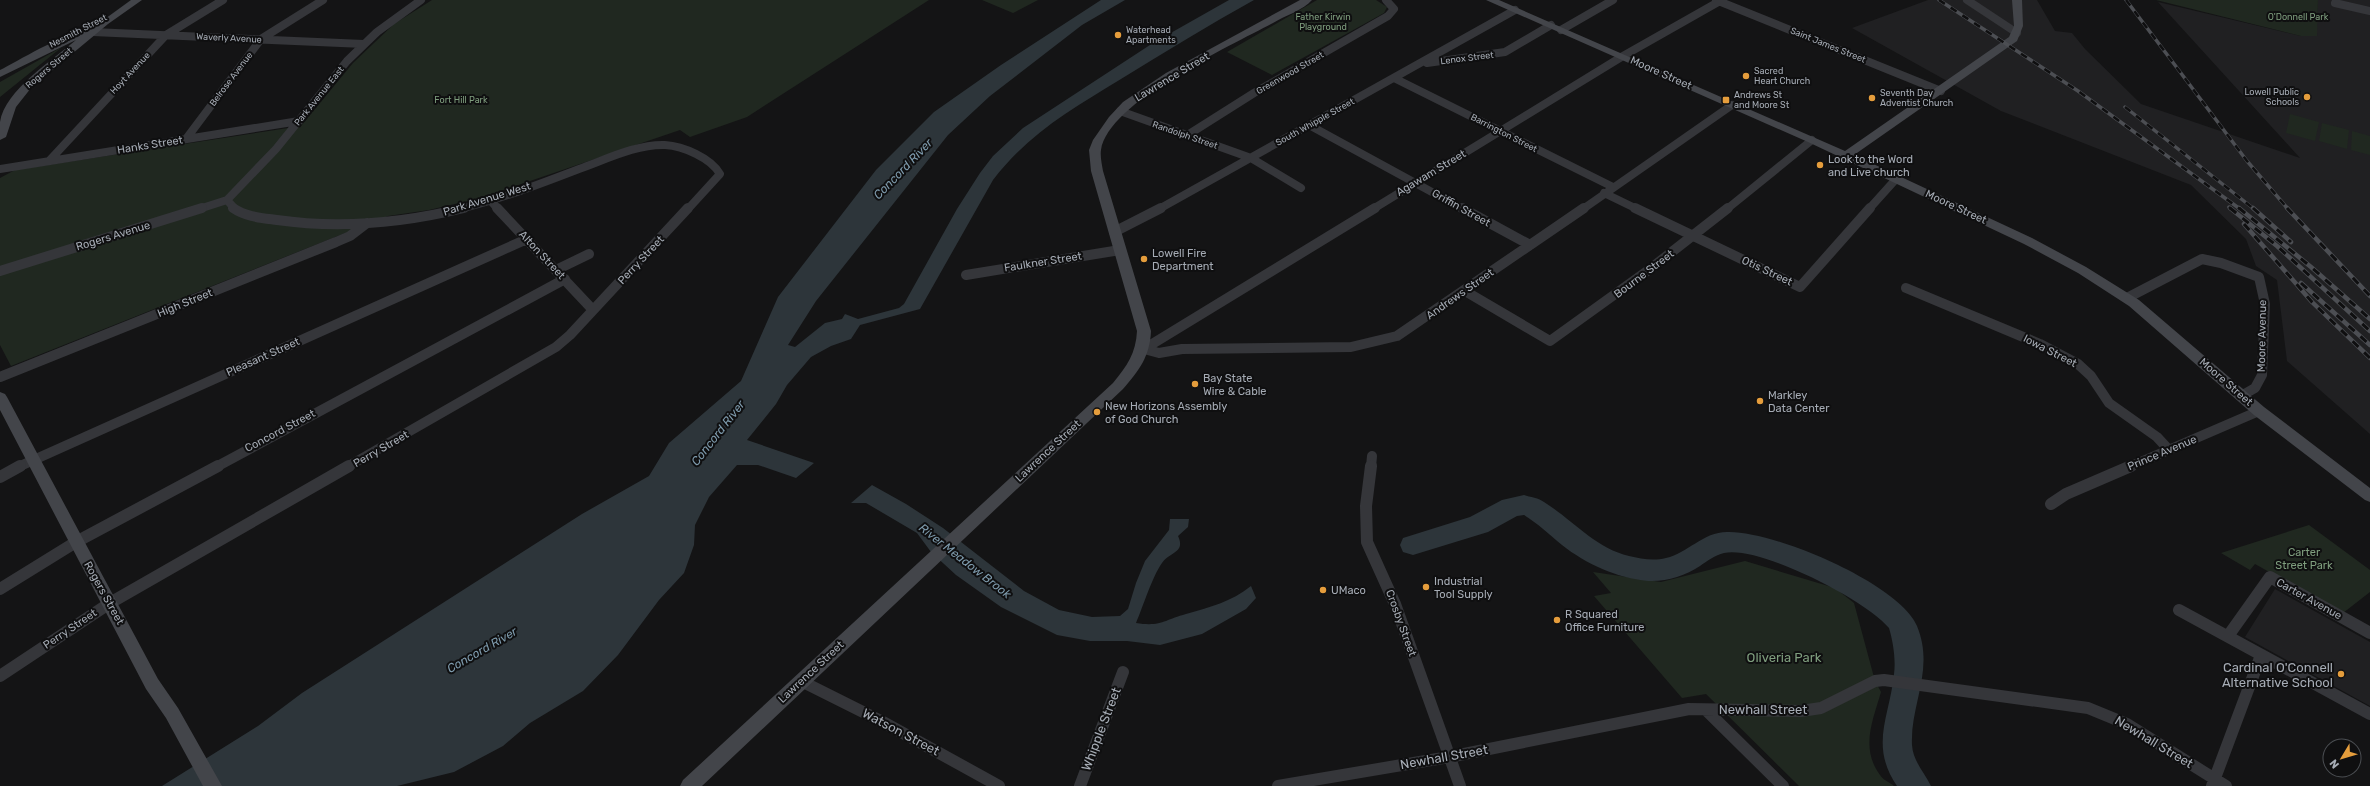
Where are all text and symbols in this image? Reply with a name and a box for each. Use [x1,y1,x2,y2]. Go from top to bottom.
street label: Nesmith Street [48,12,109,50]
park label: Father Kirwin Playground [1295,12,1351,32]
park label: O'Donnell Park [2268,12,2329,22]
place label: Waterhead Apartments [1126,25,1176,45]
street label: Saint James Street [1789,25,1868,65]
marker: Waterhead Apartments [1113,30,1123,40]
street label: Waverly Avenue [196,31,262,45]
street label: Rogers Street [24,45,75,90]
street label: Lawrence Street [1132,49,1212,104]
street label: Greenwood Street [1255,49,1326,96]
street label: Hoyt Avenue [108,50,152,96]
street label: Belrose Avenue [207,50,255,108]
street label: Lenox Street [1440,50,1495,66]
street label: Moore Street [1628,54,1694,93]
street label: Park Avenue East [292,64,346,127]
place label: Sacred Heart Church [1754,66,1810,86]
marker: Sacred Heart Church [1741,71,1751,81]
place label: Lowell Public Schools [2244,87,2299,107]
place label: Seventh Day Adventist Church [1880,88,1953,108]
place label: Andrews St and Moore St [1734,90,1790,110]
marker: Lowell Public Schools [2302,92,2312,102]
marker: Seventh Day Adventist Church [1867,93,1877,103]
park label: Fort Hill Park [434,95,488,105]
marker: Andrews St and Moore St [1721,95,1731,105]
street label: South Whipple Street [1274,96,1356,148]
street label: Barrington Street [1469,112,1539,154]
street label: Randolph Street [1151,119,1219,151]
street label: Hanks Street [116,133,184,157]
water label: Concord River [871,136,936,202]
street label: Agawam Street [1394,147,1469,199]
place label: Look to the Word and Live church [1828,153,1913,179]
marker: Look to the Word and Live church [1815,160,1825,170]
street label: Park Avenue West [442,179,533,219]
street label: Griffin Street [1429,187,1493,230]
street label: Moore Street [1923,187,1989,227]
street label: Rogers Avenue [74,219,152,253]
street label: Alton Street [516,228,568,283]
street label: Perry Street [615,232,667,287]
place label: Lowell Fire Department [1152,247,1214,273]
street label: Bourne Street [1611,247,1677,301]
street label: Faulkner Street [1003,249,1083,275]
marker: Lowell Fire Department [1139,254,1149,264]
street label: Otis Street [1740,254,1795,289]
street label: Andrews Street [1424,265,1497,322]
street label: High Street [156,286,215,320]
street label: Moore Avenue [2255,300,2269,372]
street label: Iowa Street [2021,332,2080,370]
street label: Pleasant Street [224,335,302,379]
street label: Moore Street [2197,355,2256,409]
place label: Bay State Wire & Cable [1203,372,1267,398]
marker: Bay State Wire & Cable [1190,379,1200,389]
place label: Markley Data Center [1768,389,1830,415]
marker: Markley Data Center [1755,396,1765,406]
water label: Concord River [688,397,748,468]
place label: New Horizons Assembly of God Church [1105,400,1227,426]
street label: Concord Street [243,407,318,455]
marker: New Horizons Assembly of God Church [1092,407,1102,417]
street label: Lawrence Street [1013,417,1084,485]
street label: Perry Street [351,428,412,470]
street label: Prince Avenue [2126,433,2198,473]
water label: River Meadow Brook [916,521,1015,602]
park label: Carter Street Park [2275,546,2333,572]
street label: Rogers Street [81,559,127,628]
place label: Industrial Tool Supply [1434,575,1493,601]
street label: Carter Avenue [2274,576,2344,622]
marker: Industrial Tool Supply [1421,582,1431,592]
place label: UMaco [1331,584,1366,597]
marker: UMaco [1318,585,1328,595]
street label: Crosby Street [1383,588,1419,659]
street label: Perry Street [41,606,100,652]
place label: R Squared Office Furniture [1565,608,1644,634]
marker: R Squared Office Furniture [1552,615,1562,625]
water label: Concord River [444,624,520,676]
street label: Lawrence Street [776,638,847,706]
park label: Oliveria Park [1747,650,1822,665]
place label: Cardinal O'Connell Alternative School [2222,660,2333,690]
marker: Cardinal O'Connell Alternative School [2336,669,2346,679]
street label: Whipple Street [1078,685,1124,773]
street label: Newhall Street [1719,702,1807,717]
street label: Watson Street [860,705,942,759]
street label: Newhall Street [2112,713,2196,771]
north arrow [2322,738,2362,778]
street label: Newhall Street [1399,742,1489,772]
text: N [2327,757,2342,771]

